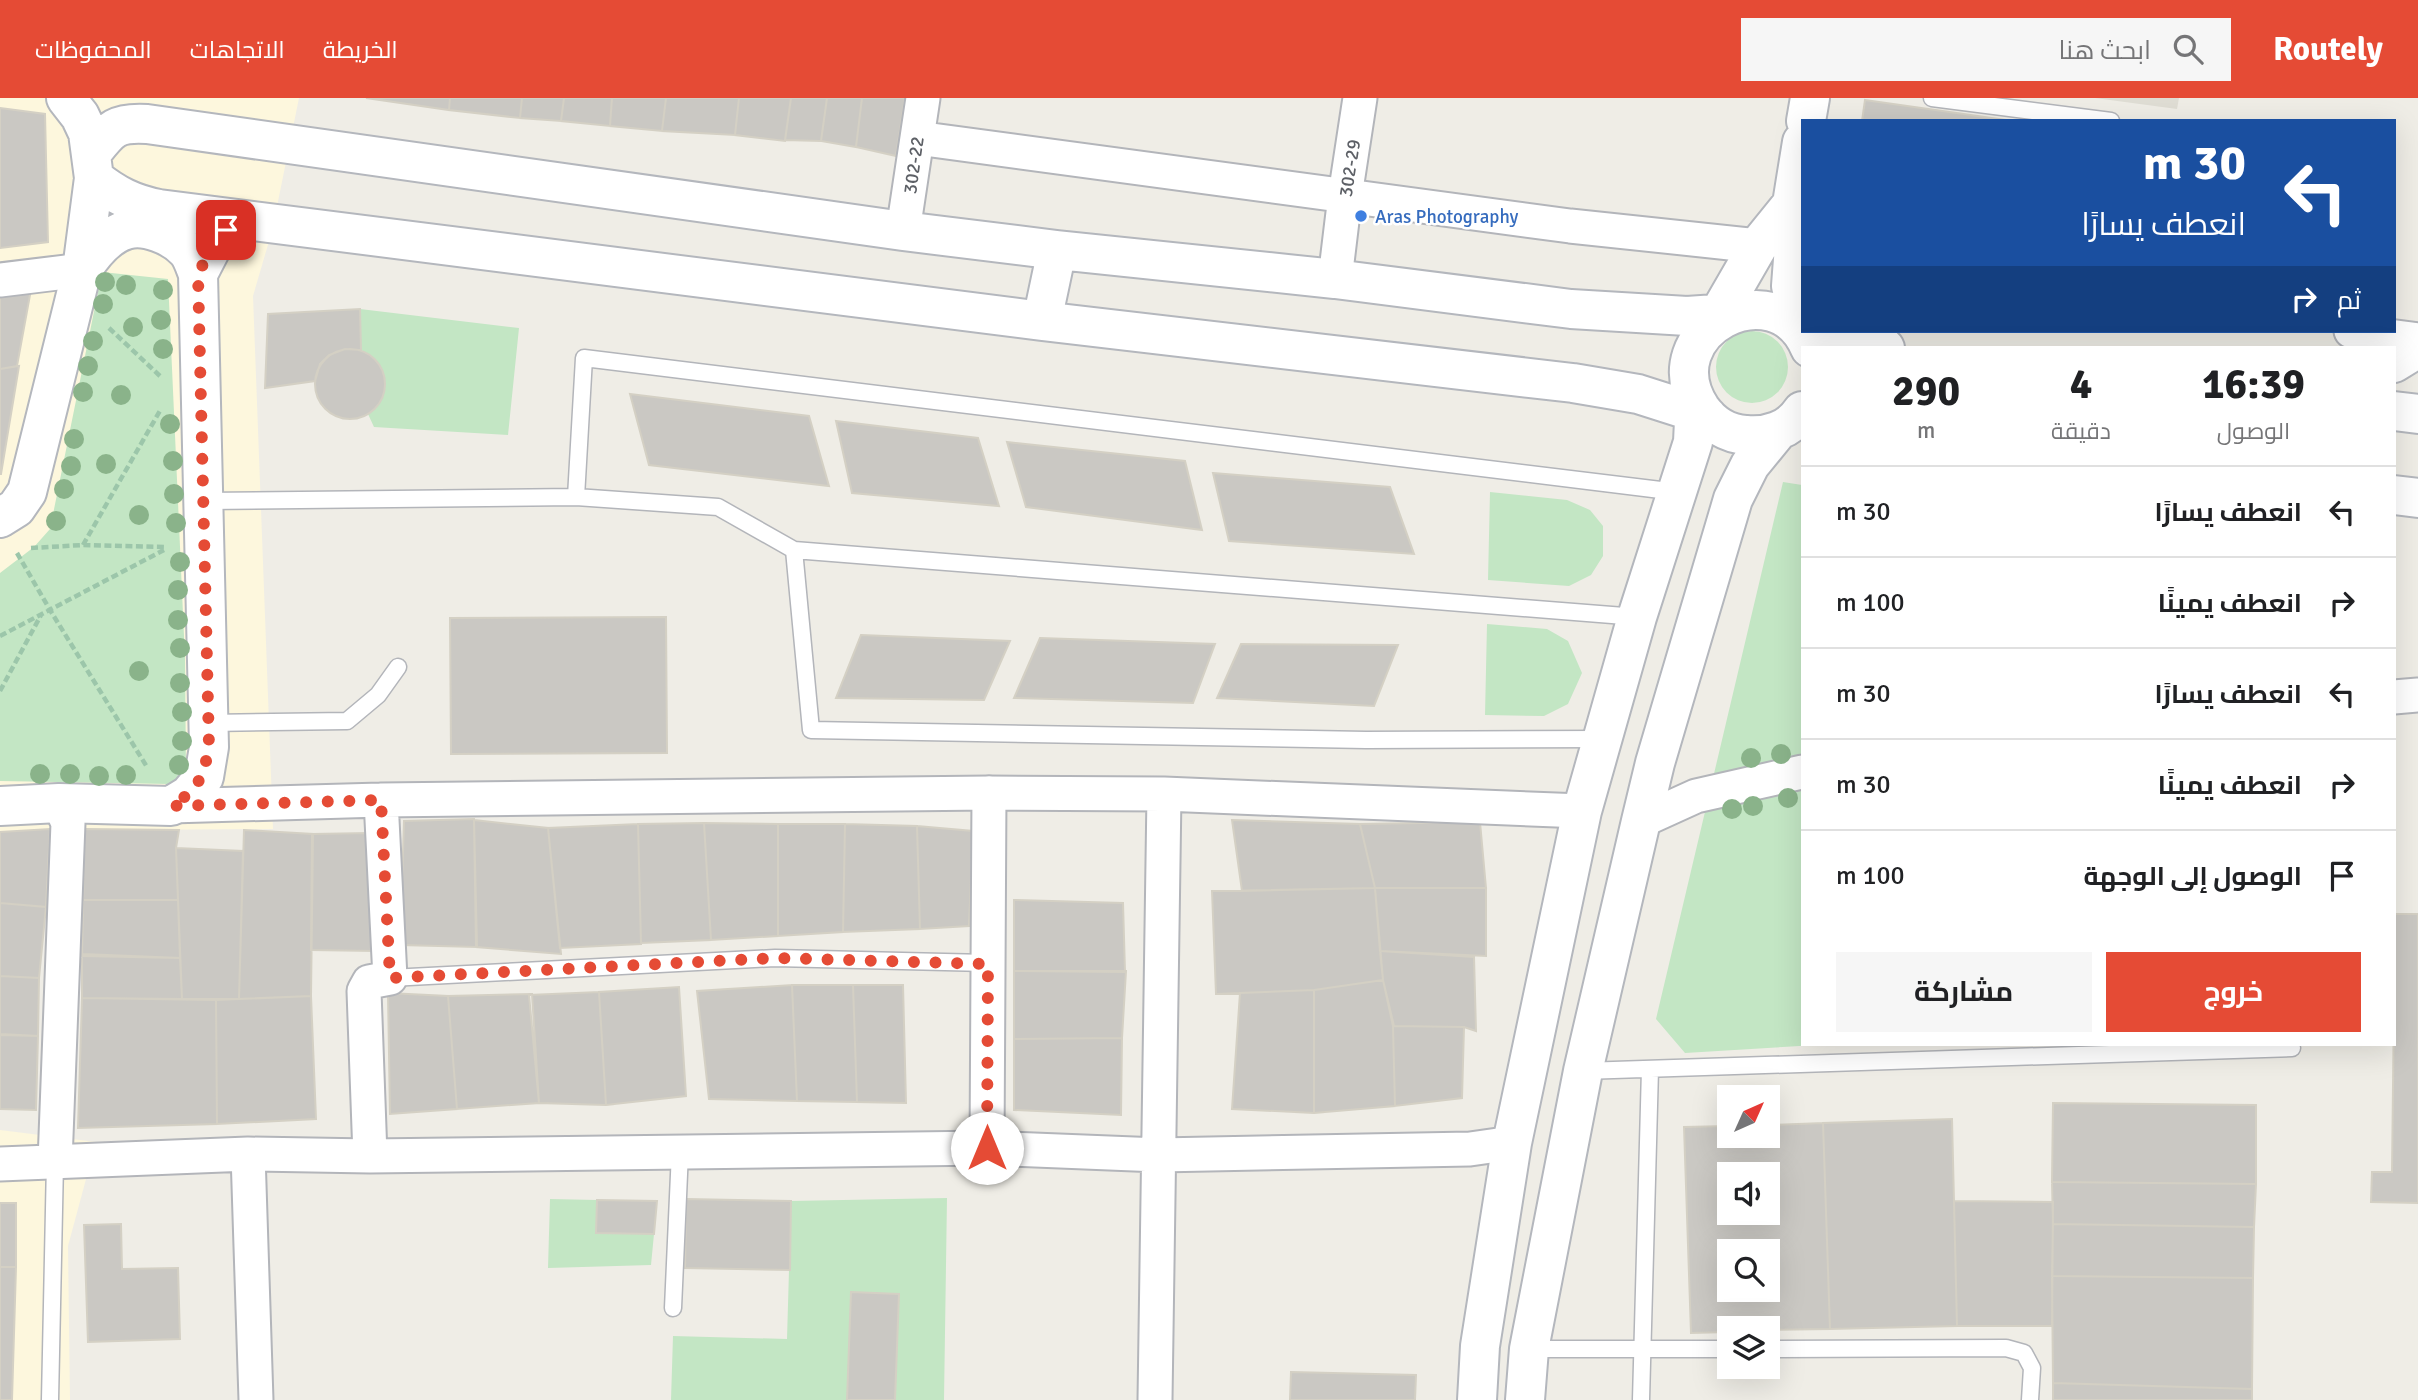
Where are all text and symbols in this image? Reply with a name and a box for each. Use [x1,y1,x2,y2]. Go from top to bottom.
search box [1741,18,2231,81]
text: Routely [2273,29,2383,70]
icon: search [2169,30,2207,68]
text: المحفوظات [35,35,152,65]
text: الاتجاهات [190,35,285,65]
text: الخريطة [323,35,398,65]
text: ابحث هنا [2058,35,2151,67]
text: 30 m [2143,133,2246,193]
street label: 302-22 [898,135,930,196]
street label: 302-29 [1334,138,1366,199]
icon: left [2270,147,2361,238]
pin [196,200,256,260]
place label: Aras Photography [1375,205,1518,229]
text: انعطف يسارًا [2081,205,2246,244]
marker: Aras Photography [1353,208,1369,224]
icon: arrive [207,211,245,249]
icon: right [2285,280,2323,318]
text: ثم [2337,285,2361,317]
text: 4 [2070,359,2092,410]
text: 16:39 [2202,359,2305,410]
text: 290 [1892,366,1960,417]
text: m [1917,416,1935,445]
text: دقيقة [2051,417,2111,446]
text: الوصول [2217,417,2290,446]
icon: left [2323,493,2361,531]
text: 30 m [1836,496,1891,528]
text: انعطف يسارًا [2154,497,2302,529]
icon: right [2323,584,2361,622]
text: 100 m [1836,587,1905,619]
text: انعطف يمينًا [2158,588,2302,620]
icon: left [2323,675,2361,713]
text: 30 m [1836,678,1891,710]
text: انعطف يسارًا [2154,679,2302,711]
icon: right [2323,766,2361,804]
text: 30 m [1836,769,1891,801]
text: انعطف يمينًا [2158,770,2302,802]
icon: arrive [2323,857,2361,895]
text: 100 m [1836,860,1905,892]
text: الوصول إلى الوجهة [2083,861,2302,893]
button: مشاركة [1836,952,2092,1032]
button: خروج [2106,952,2361,1032]
north arrow [1717,1085,1780,1148]
map controls [1717,1085,1780,1379]
position arrow [950,1111,1024,1185]
button: sound [1717,1162,1780,1225]
button: search [1717,1239,1780,1302]
button: layers [1717,1316,1780,1379]

